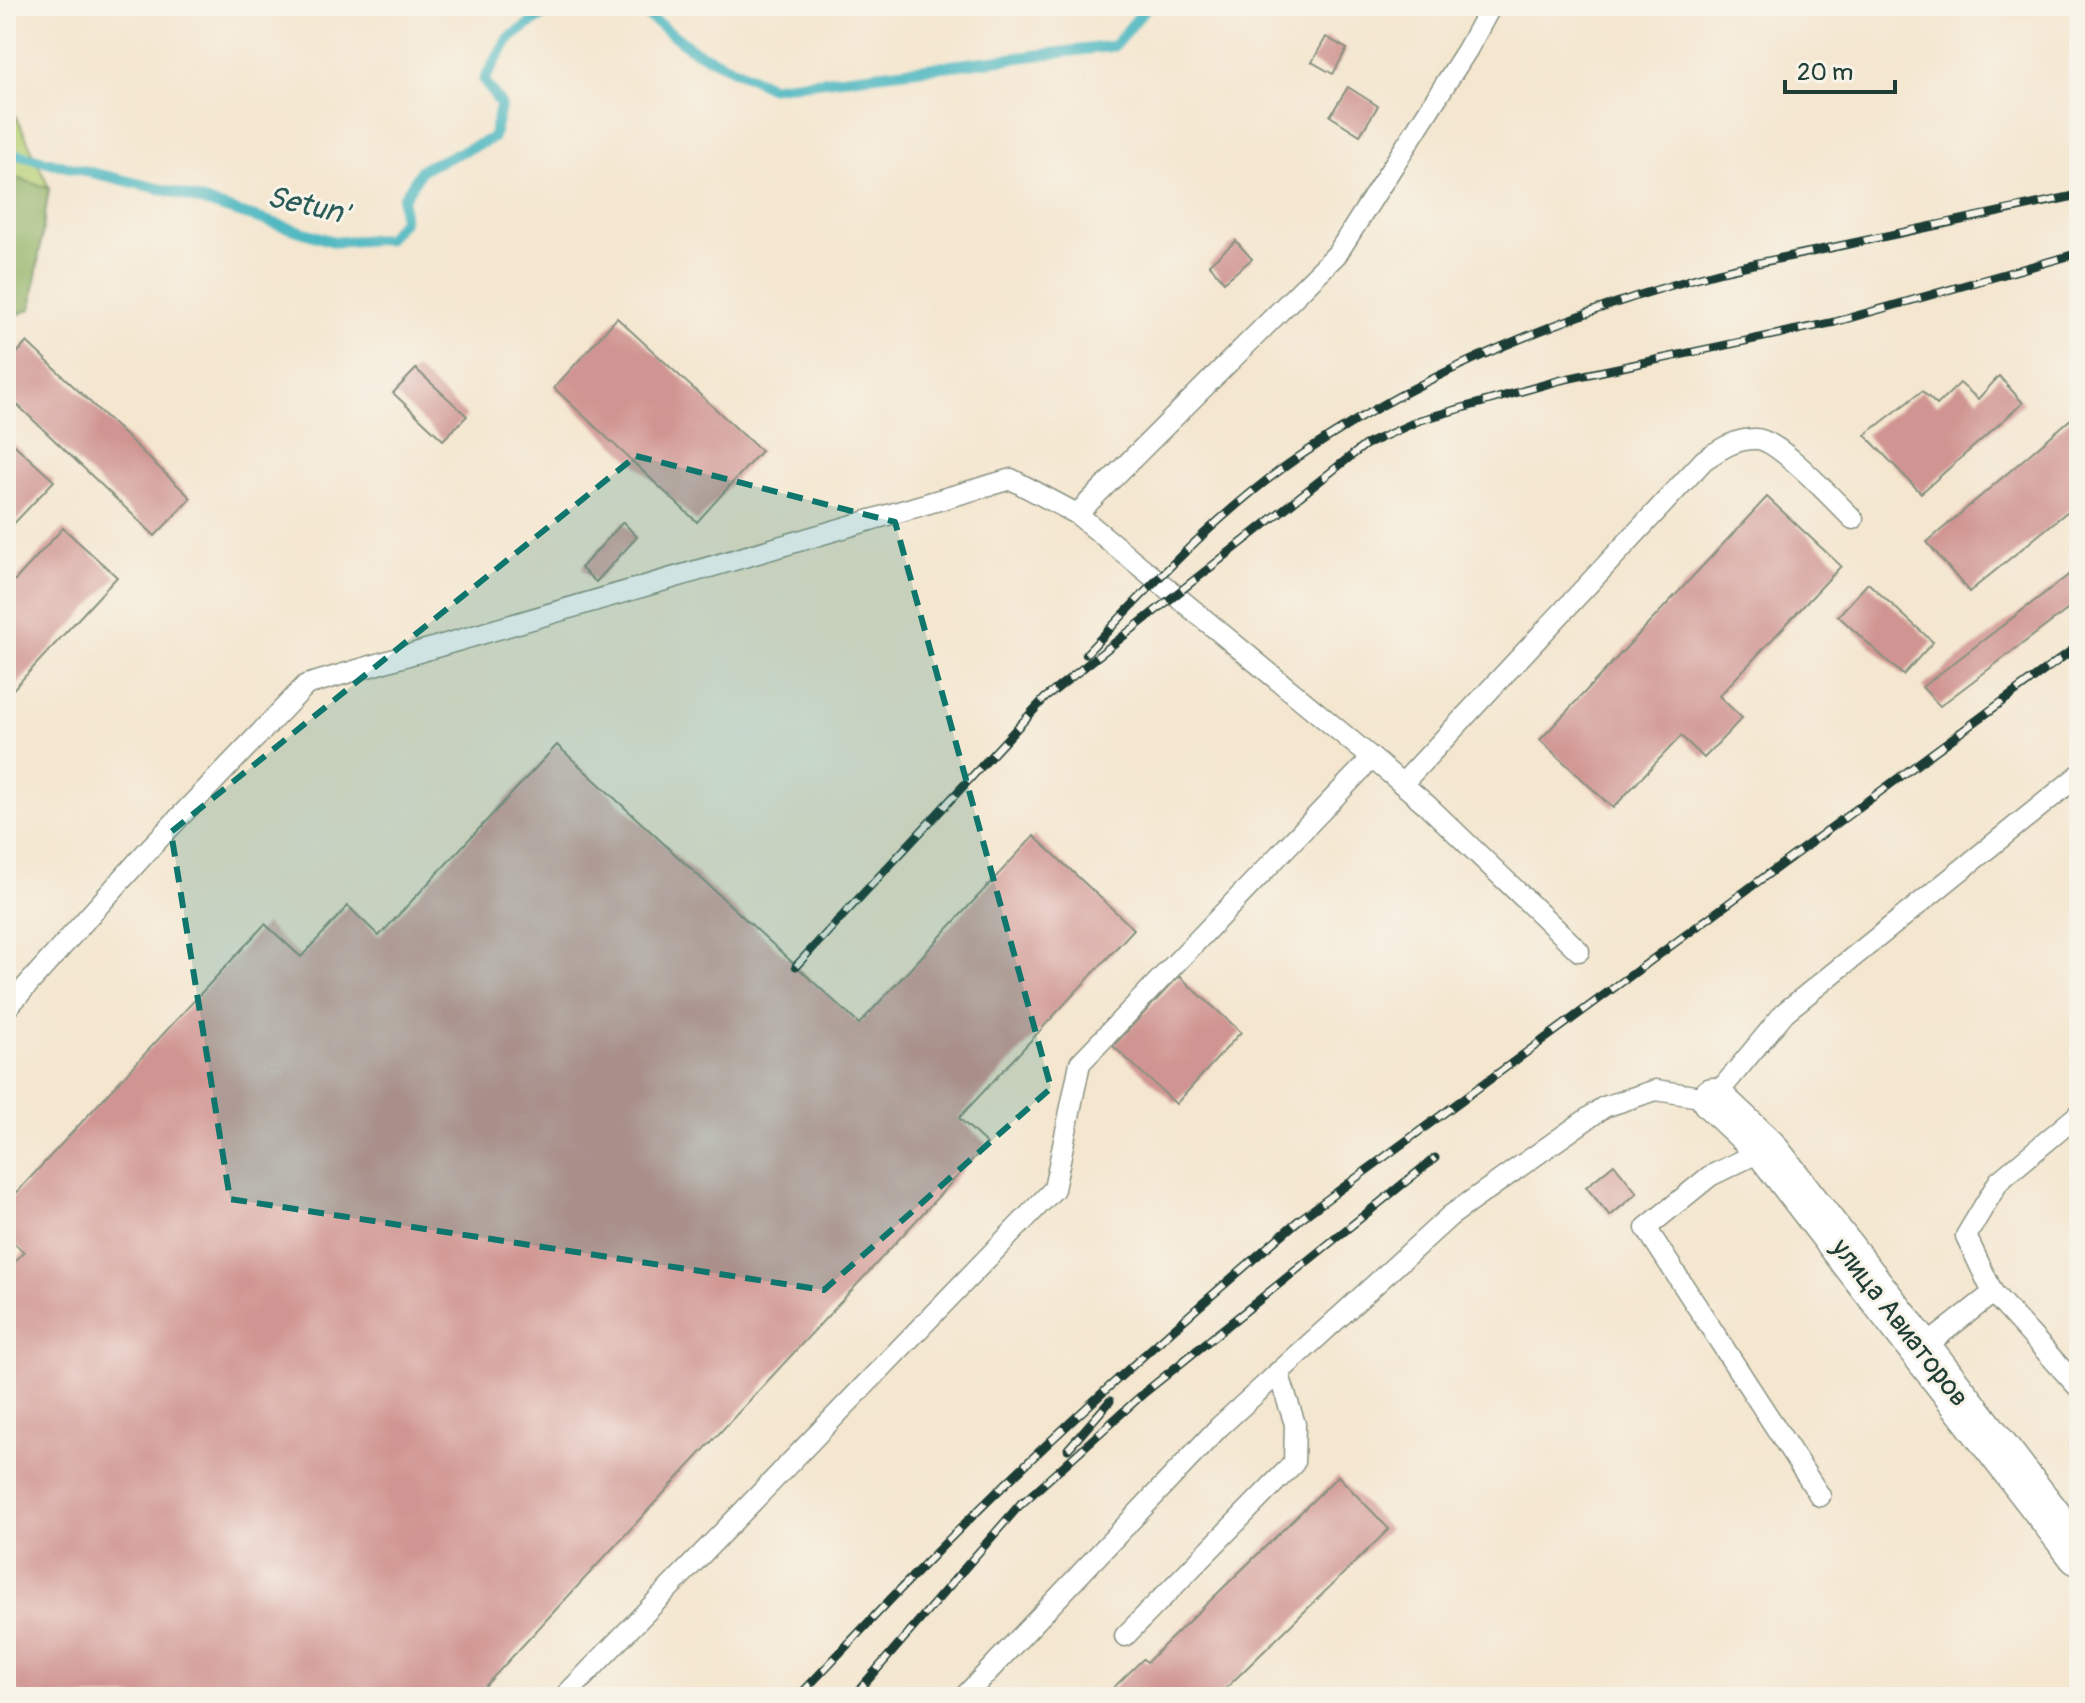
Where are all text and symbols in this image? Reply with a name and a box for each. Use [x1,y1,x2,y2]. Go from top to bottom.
scale bar [1785,44,1895,94]
text: 20 m [1797,58,1853,87]
water label: Setun' [264,178,355,233]
street label: улица Авиаторов [1823,1231,1977,1414]

